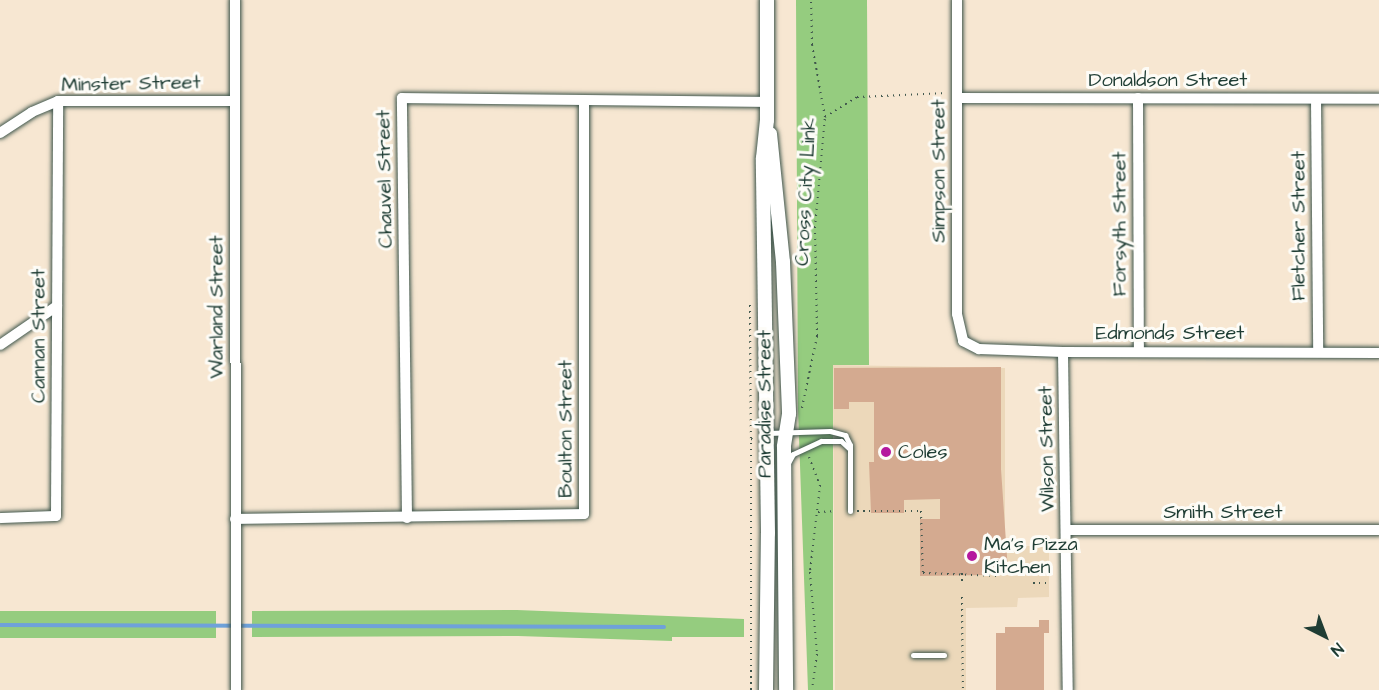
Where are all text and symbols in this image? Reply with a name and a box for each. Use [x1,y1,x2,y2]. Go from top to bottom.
street label: Donaldson Street [1089,68,1247,92]
street label: Minster Street [61,71,201,97]
street label: Simpson Street [927,99,951,243]
street label: Chauvel Street [372,110,398,248]
street label: Cross City Link [790,117,822,267]
street label: Fletcher Street [1287,151,1311,301]
street label: Forsyth Street [1108,152,1132,296]
street label: Warland Street [205,235,229,379]
street label: Cannan Street [27,269,51,403]
street label: Edmonds Street [1096,321,1244,345]
street label: Paradise Street [753,330,777,478]
street label: Boulton Street [554,360,578,498]
street label: Wilson Street [1034,386,1060,512]
place label: Coles [898,440,947,464]
marker: Coles [879,445,893,459]
street label: Smith Street [1163,500,1283,524]
place label: Ma's Pizza Kitchen [984,532,1078,579]
marker: Ma's Pizza Kitchen [965,549,979,563]
north arrow [1295,606,1355,666]
text: N [1326,638,1348,661]

